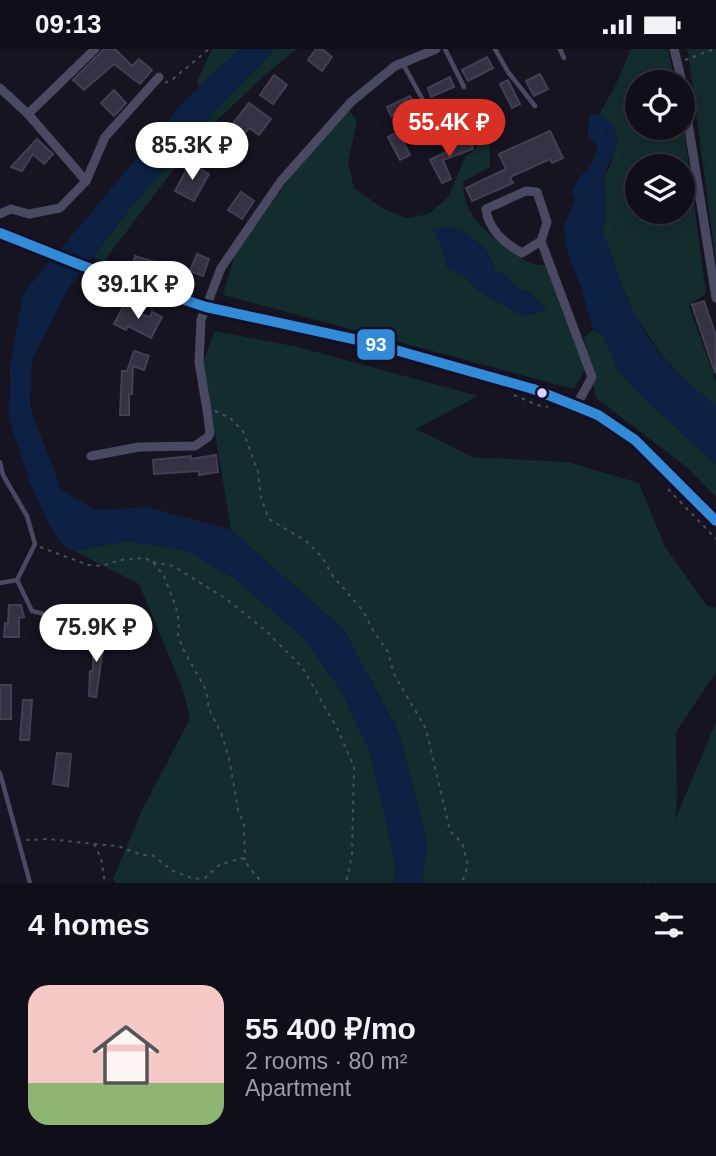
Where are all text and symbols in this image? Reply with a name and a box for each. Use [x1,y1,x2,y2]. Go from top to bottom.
text: 09:13 [35,9,102,39]
map controls [625,70,695,224]
button: locate [625,70,695,140]
pin: 55.4K ₽ [384,99,514,159]
text: 55.4K ₽ [408,109,490,135]
pin: 85.3K ₽ [127,123,257,182]
text: 85.3K ₽ [151,132,233,158]
button: layers [625,154,695,224]
pin: 39.1K ₽ [73,261,203,321]
text: 39.1K ₽ [97,271,179,297]
line badge: 93 [356,328,396,361]
text: 93 [365,334,387,355]
unlabelled marker [535,386,549,400]
pin: 75.9K ₽ [31,605,161,664]
text: 75.9K ₽ [55,614,137,640]
icon: filters [650,906,688,944]
text: 4 homes [28,908,150,941]
text: 55 400 ₽/mo [245,1012,416,1045]
icon: home [84,1013,168,1097]
text: 2 rooms · 80 m² [245,1048,407,1074]
text: Apartment [245,1075,351,1101]

